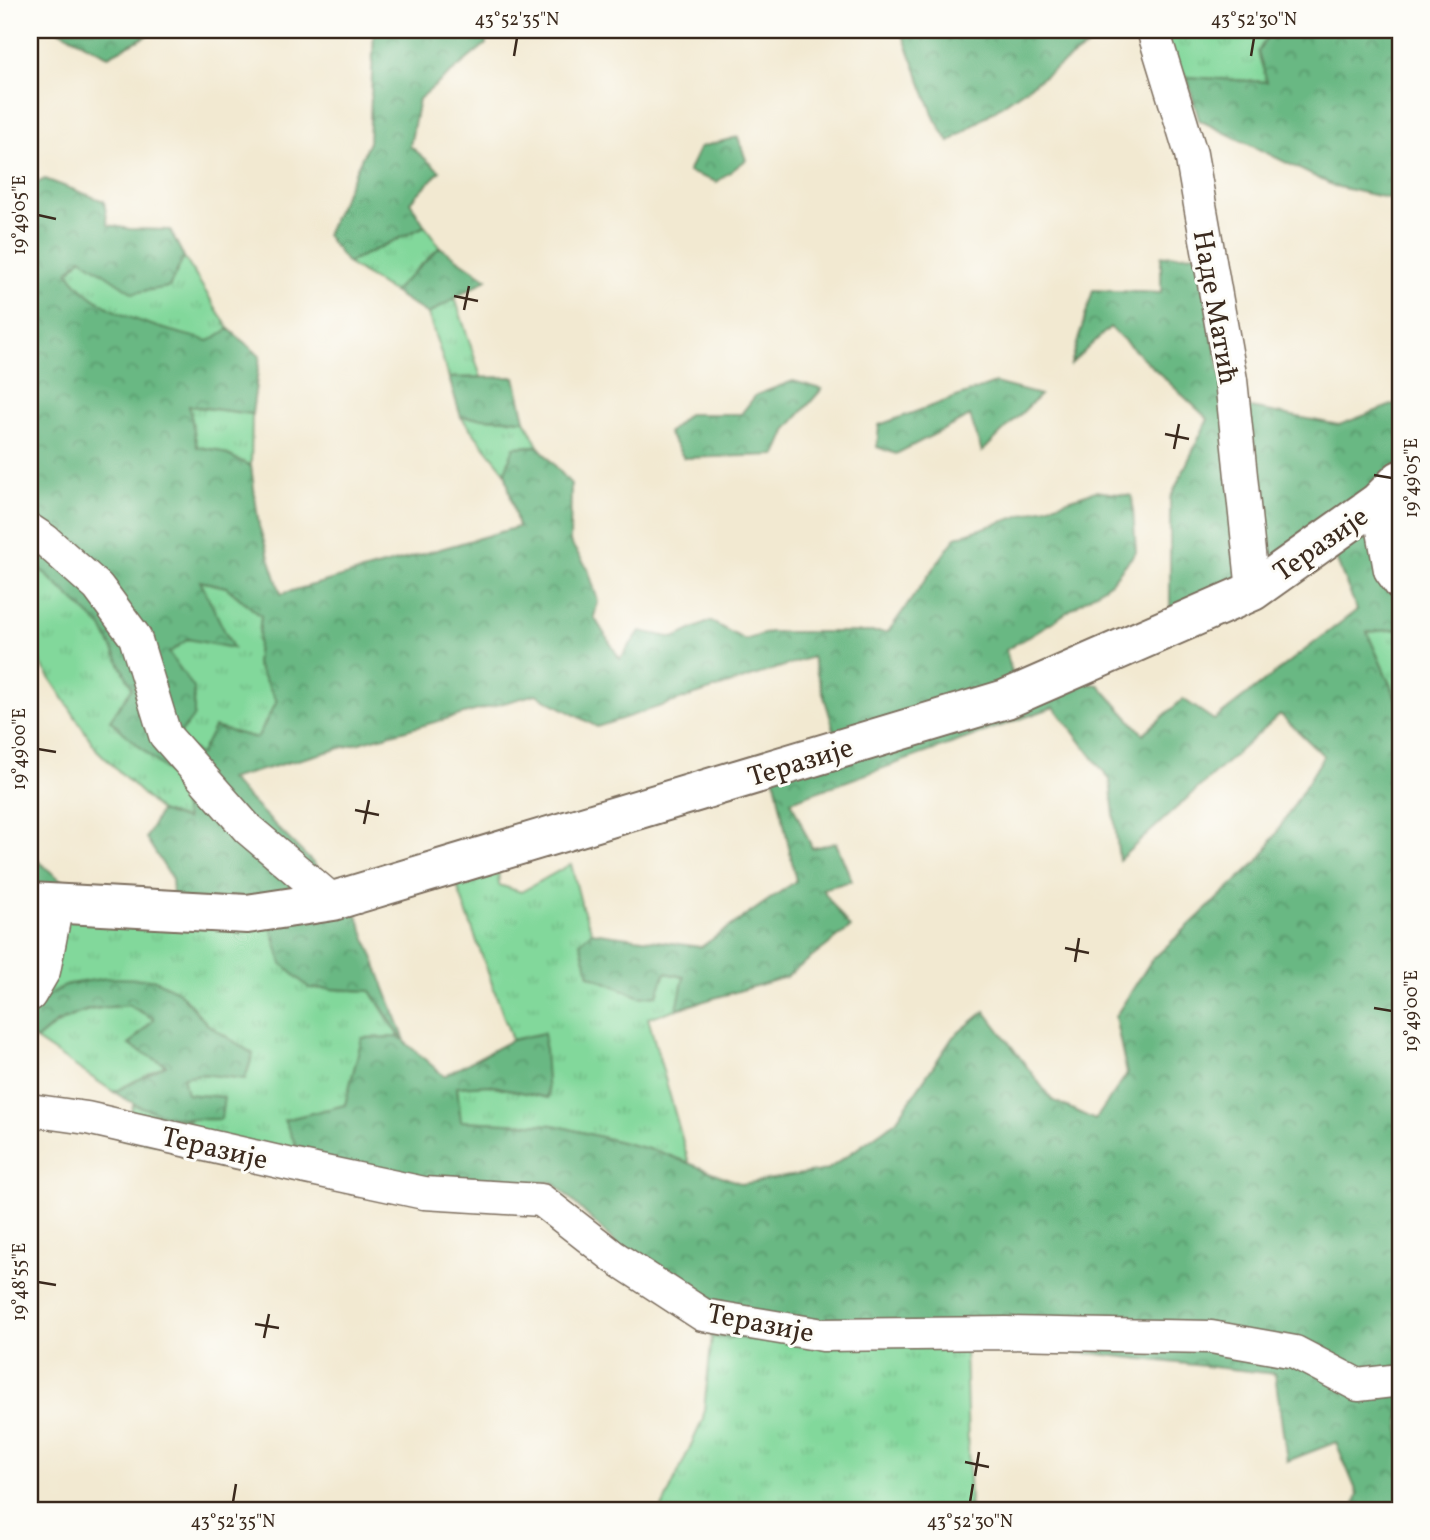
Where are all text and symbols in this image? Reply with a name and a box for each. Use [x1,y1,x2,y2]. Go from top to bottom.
text: 43°52'35"N [475,8,559,33]
text: 43°52'30"N [1211,8,1297,33]
text: 19°49'05"E [8,175,33,255]
street label: Наде Матић [1182,227,1247,388]
text: 19°49'05"E [1400,438,1425,518]
street label: Теразије [1266,498,1377,592]
text: 19°49'00"E [8,708,33,790]
street label: Теразије [743,729,858,798]
text: 19°49'00"E [1400,970,1425,1052]
street label: Теразије [157,1118,271,1181]
text: 19°48'55"E [8,1242,33,1321]
street label: Теразије [704,1295,817,1354]
text: 43°52'35"N [191,1510,275,1535]
text: 43°52'30"N [927,1510,1013,1535]

